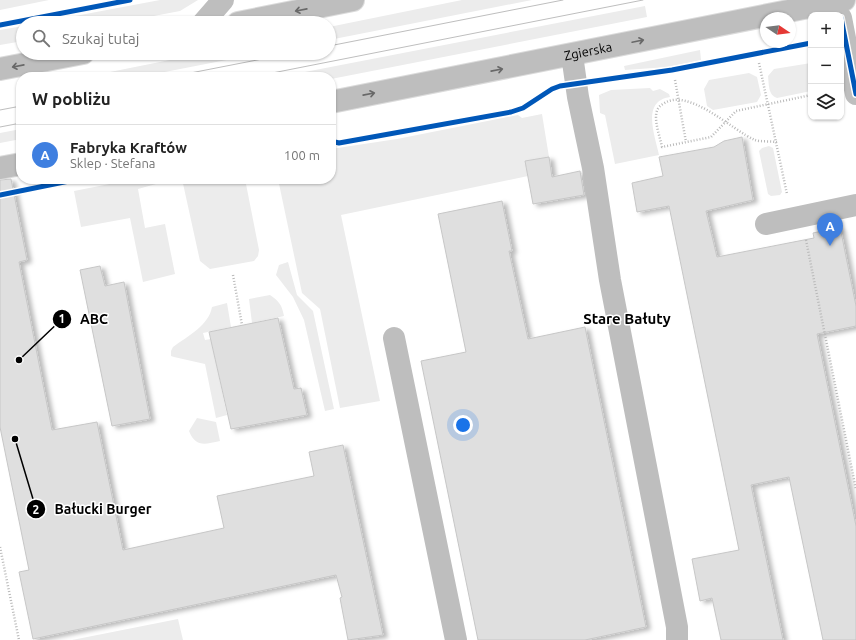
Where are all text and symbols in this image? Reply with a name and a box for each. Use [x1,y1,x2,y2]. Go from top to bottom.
one-way arrow [295,7,308,15]
north arrow [760,12,796,48]
map controls [808,12,844,120]
button: + [808,12,844,48]
search box [16,16,336,60]
icon: search [30,27,52,49]
text: Szukaj tutaj [62,30,139,47]
one-way arrow [631,37,644,45]
street label: Zgierska [563,39,613,63]
button: − [808,48,844,84]
one-way arrow [12,62,25,70]
one-way arrow [490,65,503,73]
button: layers [808,84,844,120]
text: W pobliżu [32,89,111,108]
one-way arrow [362,90,375,98]
text: Fabryka Kraftów [70,139,187,156]
text: A [40,148,50,162]
text: 100 m [284,148,320,162]
text: Sklep · Stefana [70,156,156,170]
pin: A [817,213,843,246]
callout: ABC [52,306,116,332]
district label: Stare Bałuty [583,310,671,327]
text: ABC [80,311,108,327]
text: 1 [59,312,65,325]
your location [453,415,473,435]
callout: Bałucki Burger [26,496,159,522]
text: Bałucki Burger [55,501,152,517]
text: 2 [33,503,40,516]

